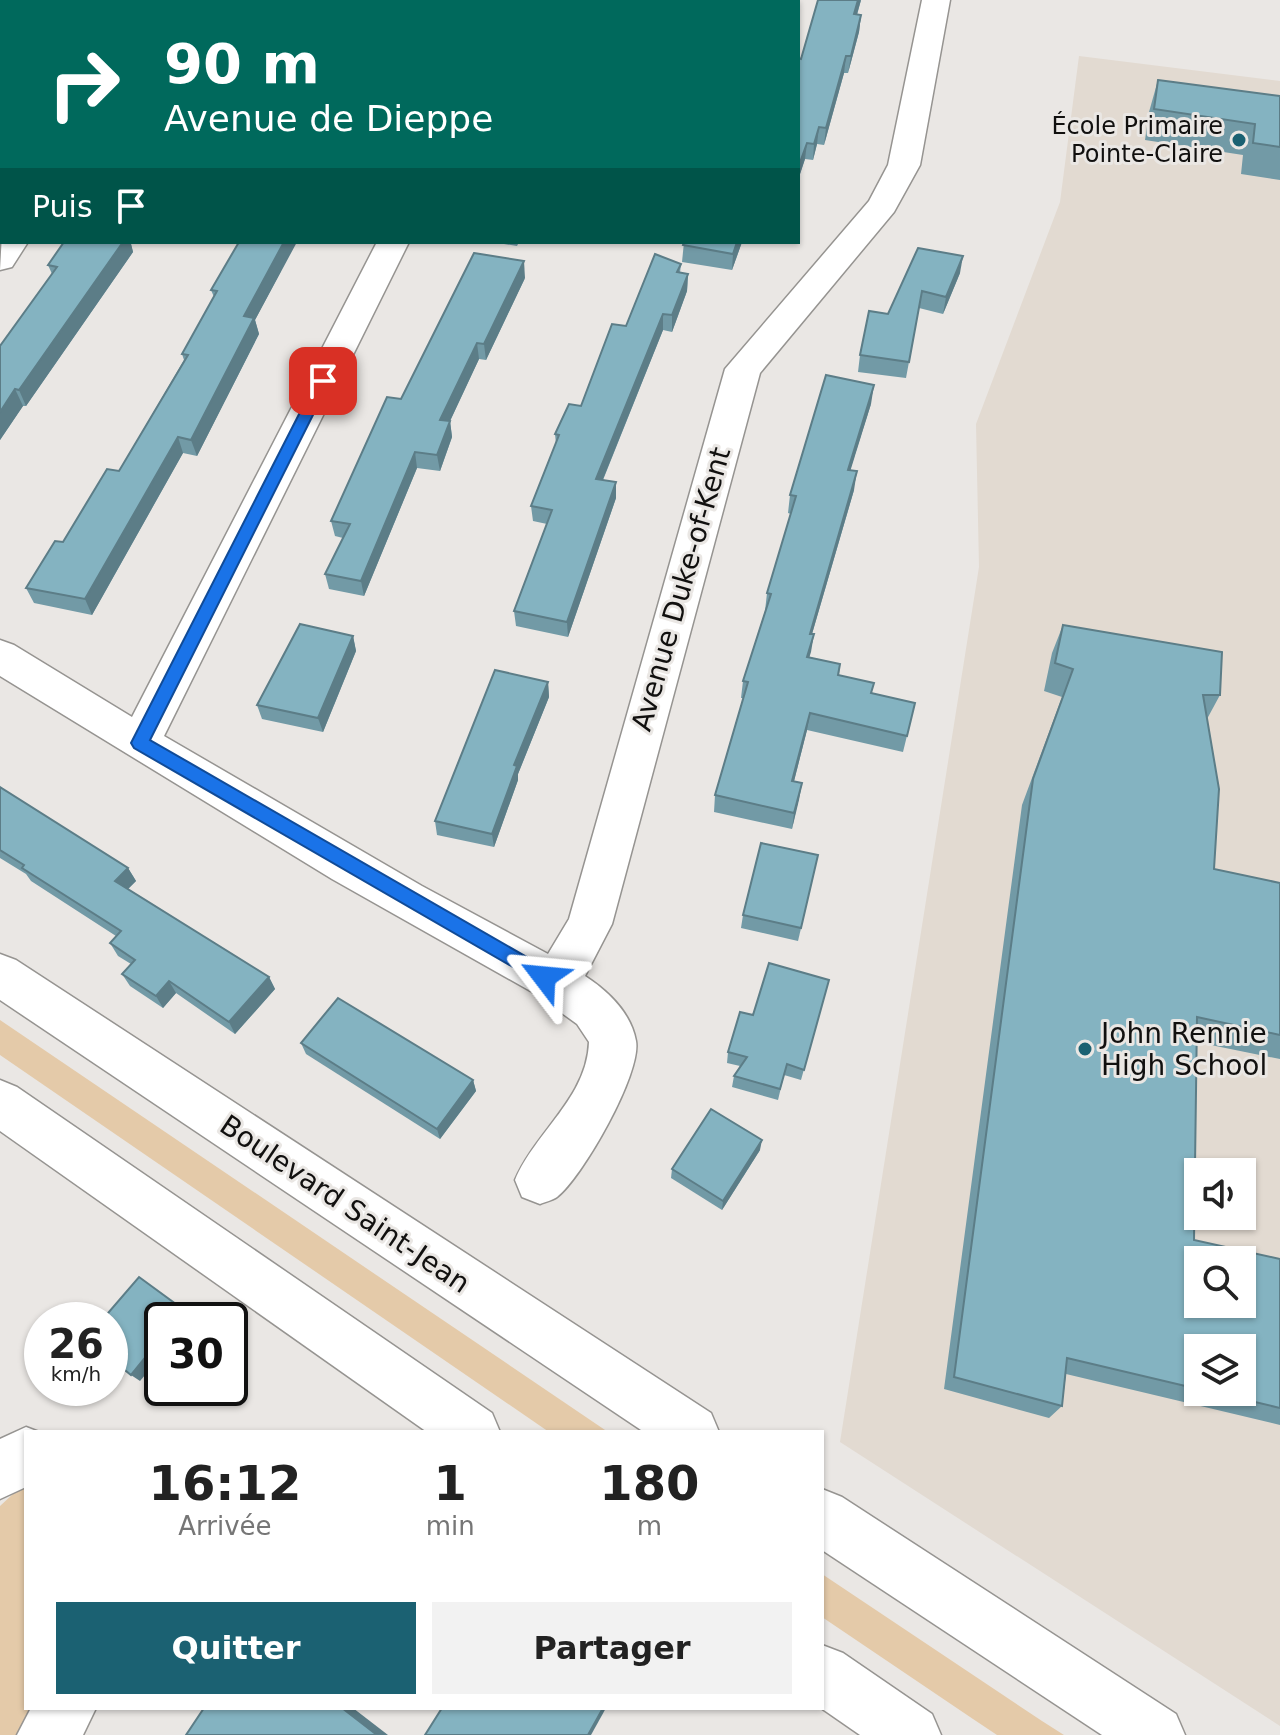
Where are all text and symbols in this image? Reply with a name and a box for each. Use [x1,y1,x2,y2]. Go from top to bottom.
text: 90 m [164,31,320,96]
icon: right [32,32,136,136]
text: Avenue de Dieppe [164,98,493,139]
place label: École Primaire Pointe-Claire [1051,111,1223,168]
marker: École Primaire Pointe-Claire [1230,131,1248,149]
icon: arrive [109,184,153,228]
text: Puis [32,189,93,224]
pin [289,347,357,415]
icon: arrive [301,359,345,403]
street label: Avenue Duke-of-Kent [625,443,737,735]
position arrow [502,935,586,1019]
place label: John Rennie High School [1099,1017,1267,1082]
marker: John Rennie High School [1076,1040,1094,1058]
street label: Boulevard Saint-Jean [214,1108,476,1300]
map controls [1184,1158,1256,1406]
button: sound [1184,1158,1256,1230]
button: search [1184,1246,1256,1318]
speed limit sign: 30 [144,1302,248,1406]
text: 26 [48,1321,104,1367]
button: layers [1184,1334,1256,1406]
text: km/h [51,1362,101,1386]
text: 16:12 [148,1455,301,1511]
text: 1 [434,1455,467,1511]
text: 180 [599,1455,699,1511]
text: Arrivée [178,1511,272,1541]
text: min [426,1511,475,1541]
text: m [637,1511,662,1541]
button: Quitter [56,1602,416,1694]
button: Partager [432,1602,792,1694]

